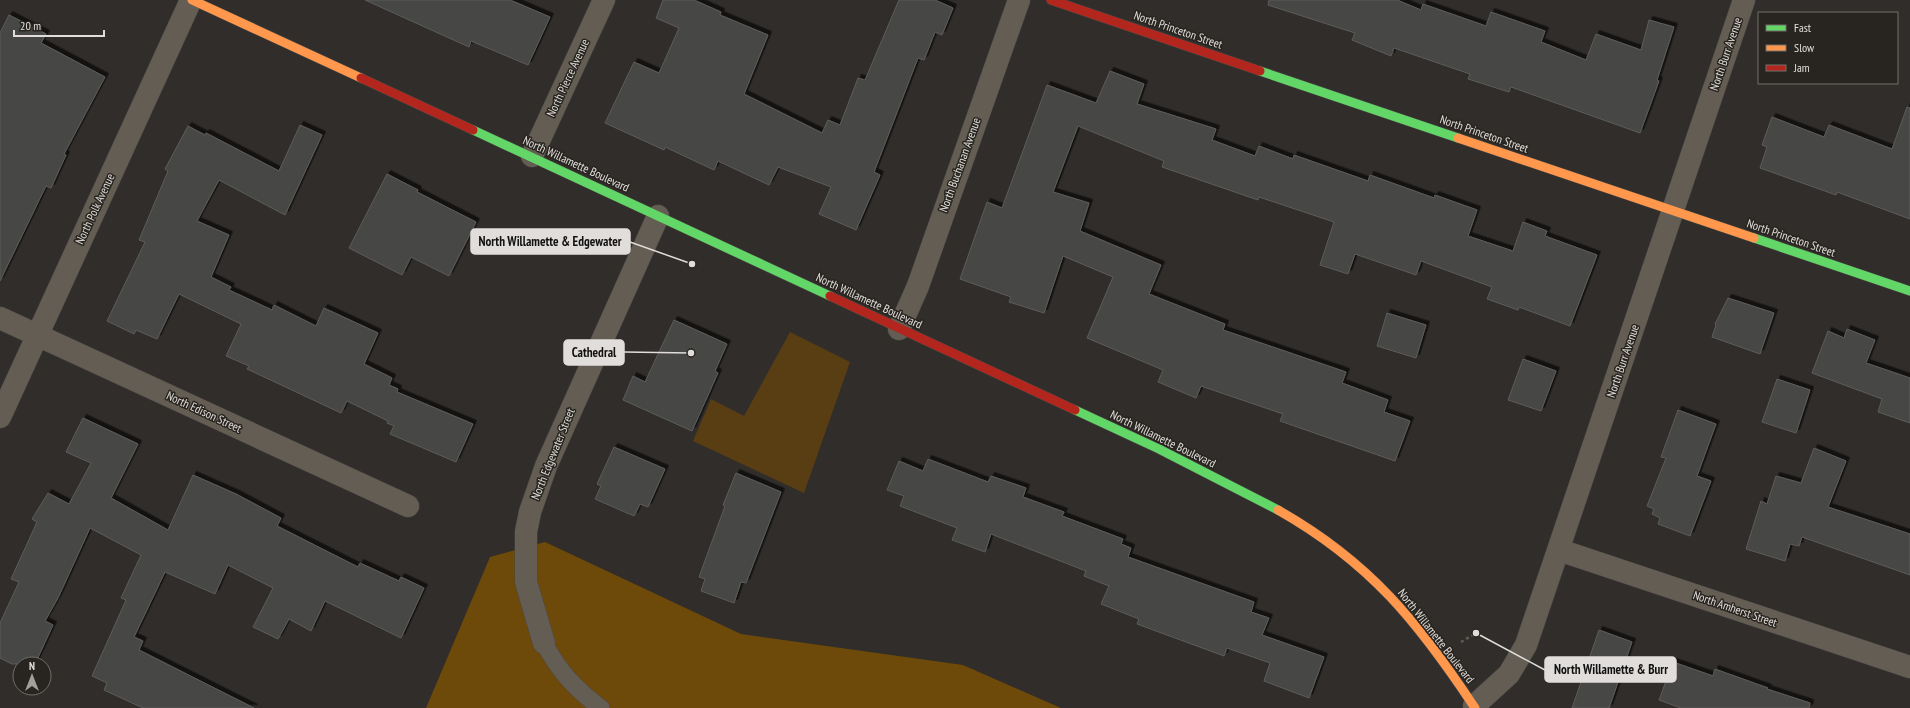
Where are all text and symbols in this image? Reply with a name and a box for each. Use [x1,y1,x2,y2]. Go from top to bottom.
street label: North Princeton Street [1132,7,1225,52]
scale bar [14,12,104,38]
legend [1758,12,1898,84]
street label: North Burr Avenue [1706,15,1745,92]
text: 20 m [20,18,41,33]
text: Fast [1794,20,1812,35]
street label: North Pierce Avenue [543,36,592,119]
text: Slow [1794,40,1815,55]
text: Jam [1793,60,1810,75]
street label: North Princeton Street [1438,111,1531,156]
street label: North Buchanan Avenue [935,115,984,214]
street label: North Willamette Boulevard [521,132,632,195]
street label: North Polk Avenue [72,171,117,247]
street label: North Princeton Street [1745,215,1838,260]
callout: North Willamette & Edgewater [471,229,630,254]
text: North Willamette & Edgewater [478,233,622,250]
street label: North Willamette Boulevard [814,269,925,332]
street label: North Burr Avenue [1603,322,1642,399]
callout: Cathedral [564,340,624,365]
text: Cathedral [572,344,617,361]
street label: North Edison Street [164,388,245,436]
street label: North Edgewater Street [527,405,578,502]
street label: North Willamette Boulevard [1108,406,1218,471]
street label: North Willamette Boulevard [1395,586,1478,686]
street label: North Amherst Street [1691,587,1780,630]
north arrow [12,656,52,696]
callout: North Willamette & Burr [1545,657,1676,682]
text: N [29,659,35,673]
text: North Willamette & Burr [1554,661,1668,678]

